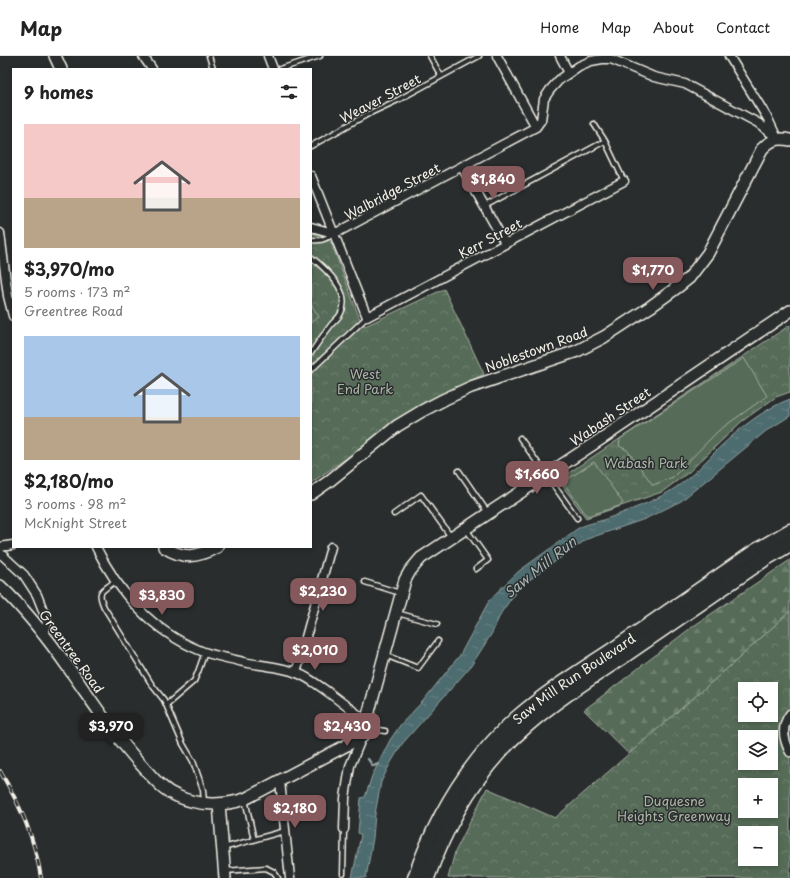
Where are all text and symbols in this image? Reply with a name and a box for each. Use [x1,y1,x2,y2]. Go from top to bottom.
text: Map [20,14,62,42]
text: Home [540,17,579,38]
text: Map [601,17,631,38]
text: About [653,17,694,38]
text: Contact [716,17,770,38]
street label: Weaver Street [336,69,424,127]
text: 9 homes [24,79,93,105]
icon: filters [278,81,300,103]
icon: home [126,150,198,222]
street label: Walbridge Street [341,158,443,224]
pin: $1,840 [460,166,526,200]
text: $1,840 [471,169,515,188]
street label: Kerr Street [455,213,525,263]
text: $3,970/mo [24,256,114,282]
pin: $1,770 [620,257,686,291]
text: $1,770 [632,260,674,279]
text: 5 rooms · 173 m² [24,282,130,301]
text: Greentree Road [24,301,123,320]
street label: Noblestown Road [482,322,590,376]
icon: home [126,362,198,434]
park label: West End Park [337,364,393,398]
street label: Wabash Street [566,382,654,450]
park label: Wabash Park [604,453,688,472]
pin: $1,660 [504,461,570,495]
text: $1,660 [515,464,559,483]
text: $2,180/mo [24,468,113,494]
text: 3 rooms · 98 m² [24,494,126,513]
text: McKnight Street [24,513,127,532]
water label: Saw Mill Run [499,531,581,603]
pin: $2,230 [290,578,356,612]
text: $2,230 [299,581,347,600]
pin: $3,830 [129,582,195,616]
text: $3,830 [139,585,185,604]
street label: Greentree Road [35,605,109,697]
street label: Saw Mill Run Boulevard [508,628,639,728]
pin: $2,010 [282,637,348,671]
text: $2,010 [292,640,338,659]
map controls [738,682,778,866]
button: locate [738,682,778,722]
pin: $3,970 [78,713,144,747]
pin: $2,430 [314,713,380,747]
text: $3,970 [89,716,133,735]
text: $2,430 [323,716,371,735]
button: layers [738,730,778,770]
button: + [738,778,778,818]
park label: Duquesne Heights Greenway [617,791,731,825]
pin: $2,180 [262,795,328,829]
text: $2,180 [273,798,317,817]
button: − [738,826,778,866]

